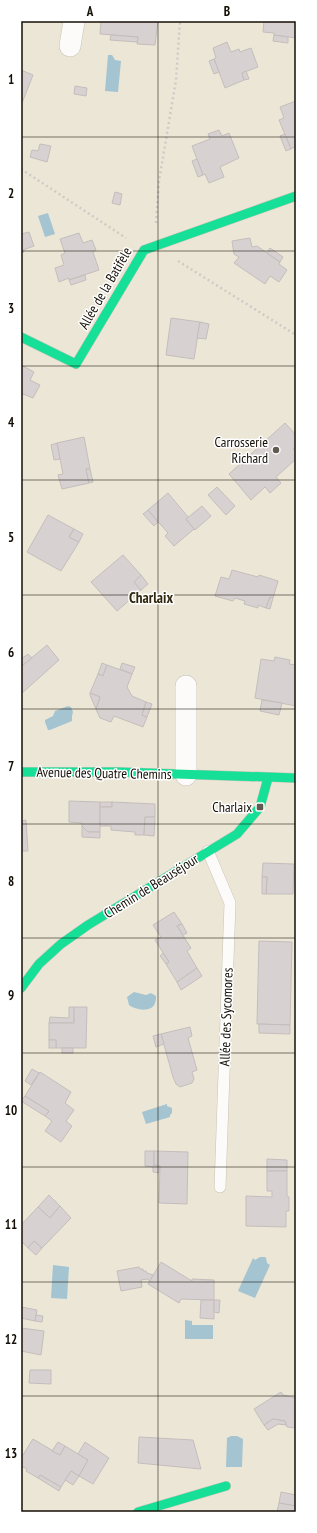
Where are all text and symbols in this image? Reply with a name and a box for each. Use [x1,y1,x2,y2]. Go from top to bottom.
text: A [86,3,94,20]
text: B [224,3,230,20]
text: 1 [8,71,14,88]
text: 2 [8,185,14,202]
street label: Allée de la Batifèle [74,244,136,332]
text: 3 [8,300,14,317]
text: 4 [8,414,15,431]
place label: Carrosserie Richard [215,433,268,467]
marker: Carrosserie Richard [271,445,281,455]
text: 5 [8,529,14,546]
district label: Charlaix [129,588,173,607]
text: 6 [8,644,14,661]
text: 7 [8,758,14,775]
street label: Avenue des Quatre Chemins [36,763,172,783]
place label: Charlaix [212,798,252,816]
marker: Charlaix [255,802,265,812]
street label: Chemin de Beauséjour [100,850,202,922]
text: 8 [8,873,14,890]
street label: Allée des Sycomores [215,967,237,1067]
text: 9 [8,987,14,1004]
text: 10 [5,1102,17,1119]
text: 11 [5,1216,17,1233]
text: 12 [5,1331,17,1348]
text: 13 [5,1445,17,1462]

